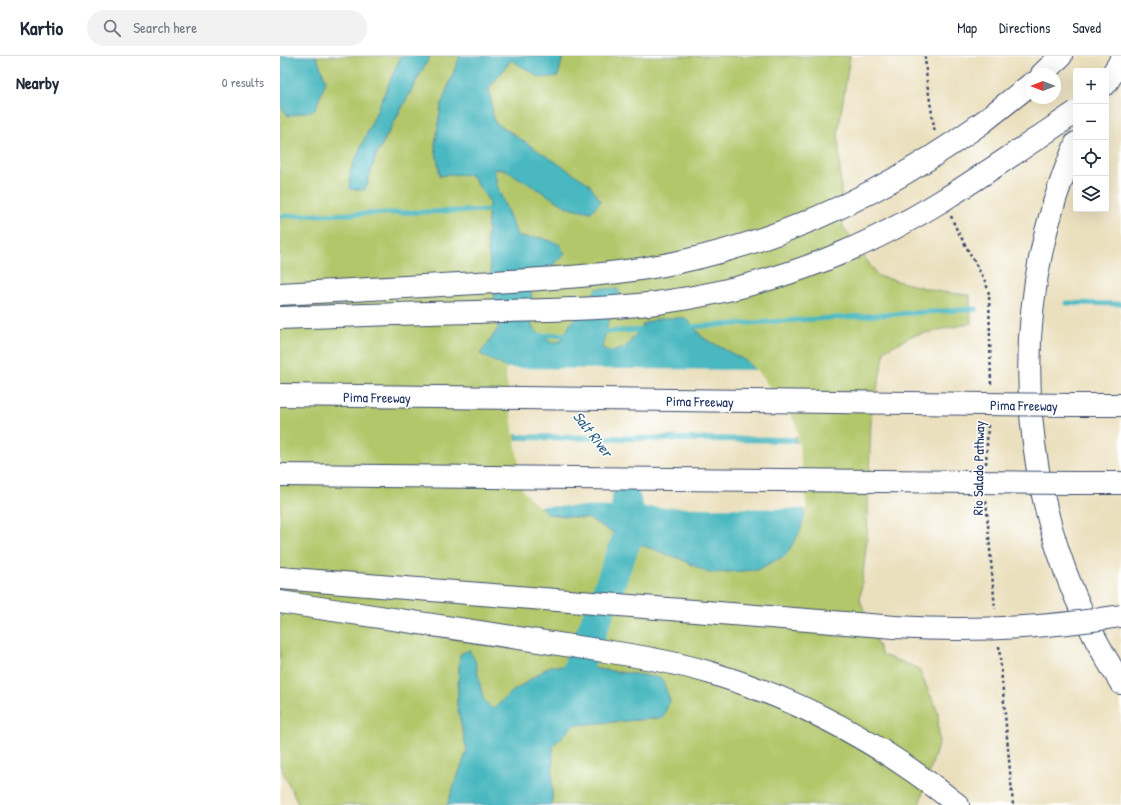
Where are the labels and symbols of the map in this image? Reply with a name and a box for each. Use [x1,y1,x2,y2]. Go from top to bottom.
north arrow [1025,68,1061,104]
street label: Pima Freeway [343,387,411,408]
street label: Pima Freeway [666,391,734,412]
street label: Pima Freeway [990,395,1058,416]
water label: Salt River [568,407,619,463]
street label: Rio Salado Pathway [968,420,989,515]

